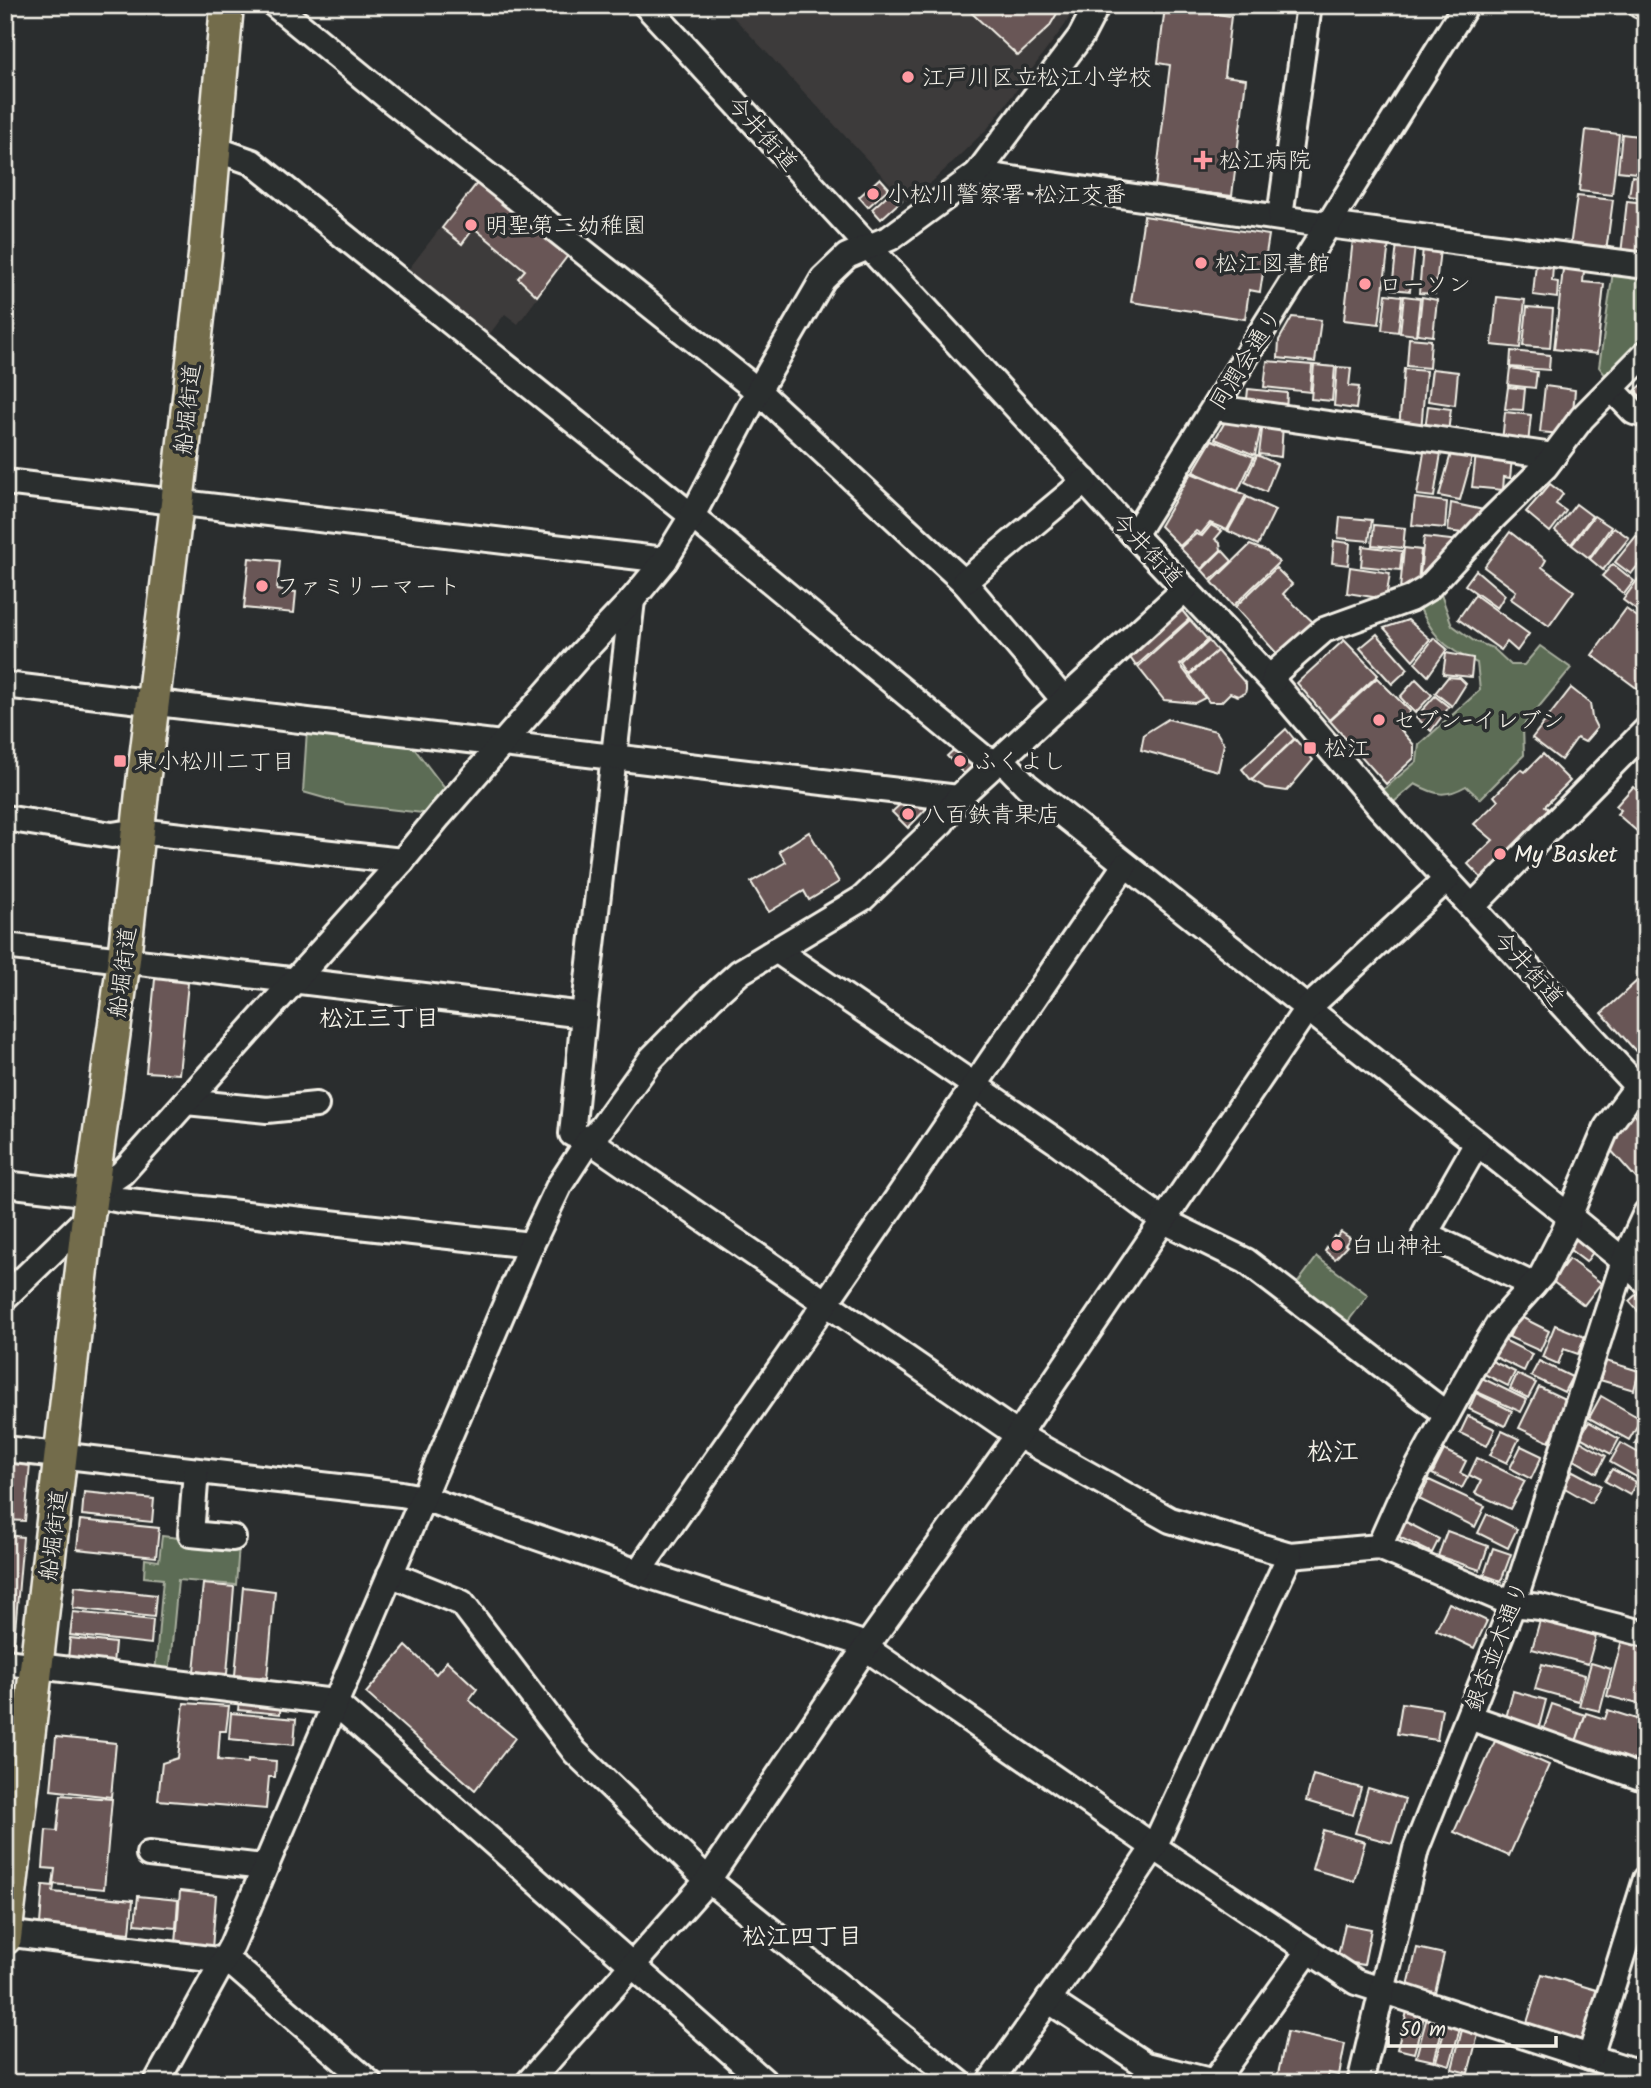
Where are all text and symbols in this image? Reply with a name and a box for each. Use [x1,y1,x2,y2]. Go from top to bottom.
place label: 江戸川区立松江小学校 [922,61,1152,97]
marker: 江戸川区立松江小学校 [900,69,916,85]
street label: 今井街道 [717,88,806,181]
place label: 松江病院 [1219,144,1311,180]
marker: 松江病院 [1193,150,1213,170]
place label: 小松川警察署 松江交番 [887,178,1126,214]
marker: 小松川警察署 松江交番 [865,186,881,202]
place label: 明聖第二幼稚園 [485,209,646,245]
marker: 明聖第二幼稚園 [463,217,479,233]
place label: 松江図書館 [1215,247,1330,283]
marker: 松江図書館 [1193,255,1209,271]
place label: ローソン [1379,268,1471,304]
marker: ローソン [1357,276,1373,292]
street label: 同潤会通り [1201,302,1292,418]
street label: 船堀街道 [166,362,212,457]
street label: 今井街道 [1102,504,1191,596]
place label: ファミリーマート [276,570,460,606]
marker: ファミリーマート [254,578,270,594]
place label: セブン-イレブン [1393,704,1565,740]
marker: セブン-イレブン [1371,712,1387,728]
place label: 松江 [1324,732,1370,768]
marker: 松江 [1302,740,1318,756]
place label: 東小松川二丁目 [134,745,295,781]
place label: ふくよし [974,745,1066,781]
marker: 東小松川二丁目 [112,753,128,769]
marker: ふくよし [952,753,968,769]
place label: 八百鉄青果店 [922,798,1060,834]
marker: 八百鉄青果店 [900,806,916,822]
place label: My Basket [1514,838,1619,874]
marker: My Basket [1492,846,1508,862]
street label: 今井街道 [1483,923,1572,1016]
street label: 船堀街道 [101,924,147,1020]
district label: 松江三丁目 [319,1000,439,1039]
place label: 白山神社 [1351,1229,1443,1265]
marker: 白山神社 [1329,1237,1345,1253]
district label: 松江 [1307,1432,1359,1474]
street label: 船堀街道 [32,1487,78,1583]
street label: 銀杏並木通り [1456,1576,1539,1718]
district label: 松江四丁目 [742,1918,862,1957]
scale bar [1388,2004,1556,2048]
text: 50 m [1399,2014,1446,2047]

